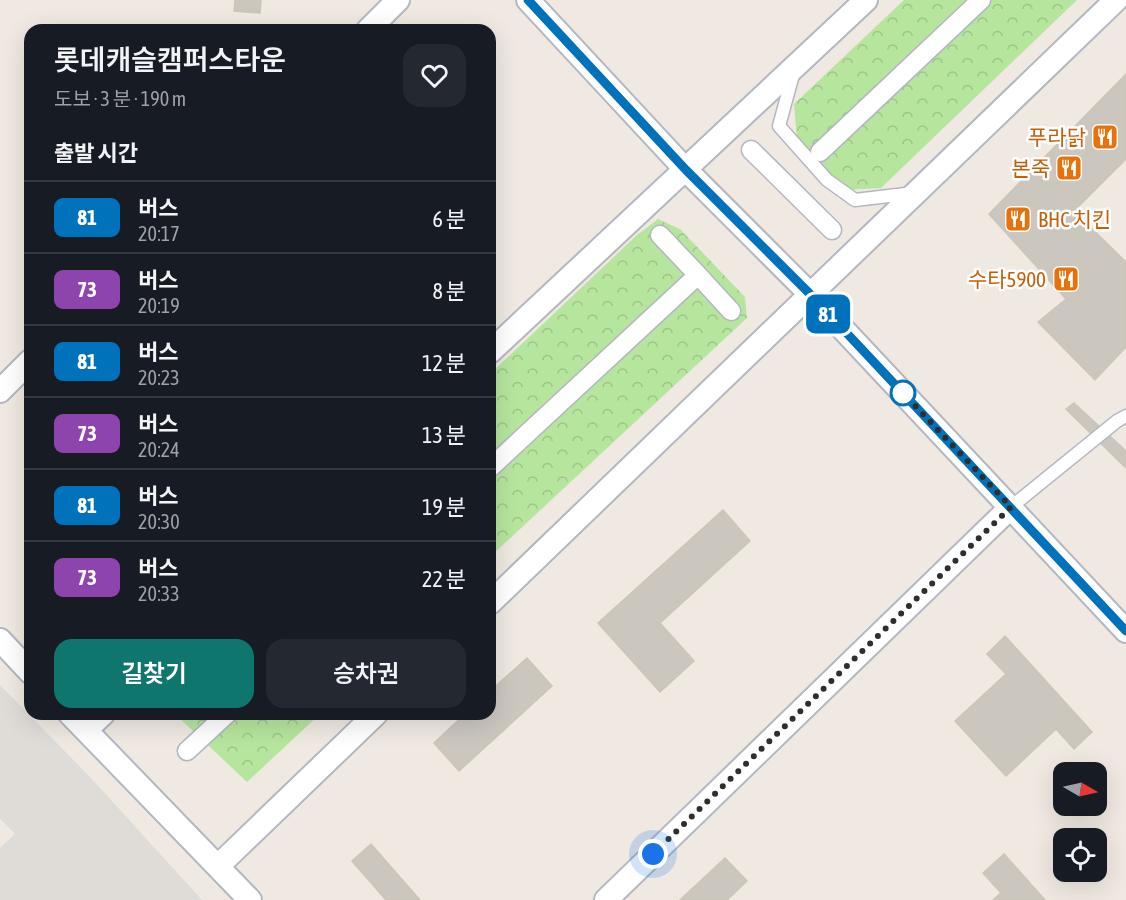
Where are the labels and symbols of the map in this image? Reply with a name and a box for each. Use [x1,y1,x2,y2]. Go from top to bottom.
restaurant icon: 푸라닭 [1090,122,1120,152]
place label: 푸라닭 [1028,125,1086,149]
restaurant icon: 본죽 [1054,153,1084,183]
place label: 본죽 [1011,156,1050,180]
restaurant icon: BHC 치킨 [1003,204,1033,234]
place label: BHC 치킨 [1038,207,1111,231]
restaurant icon: 수타5900 [1051,264,1081,294]
place label: 수타5900 [968,267,1046,291]
line badge: 81 [801,294,855,334]
unlabelled marker [890,380,916,406]
north arrow [1053,762,1107,816]
your location [638,839,668,869]

